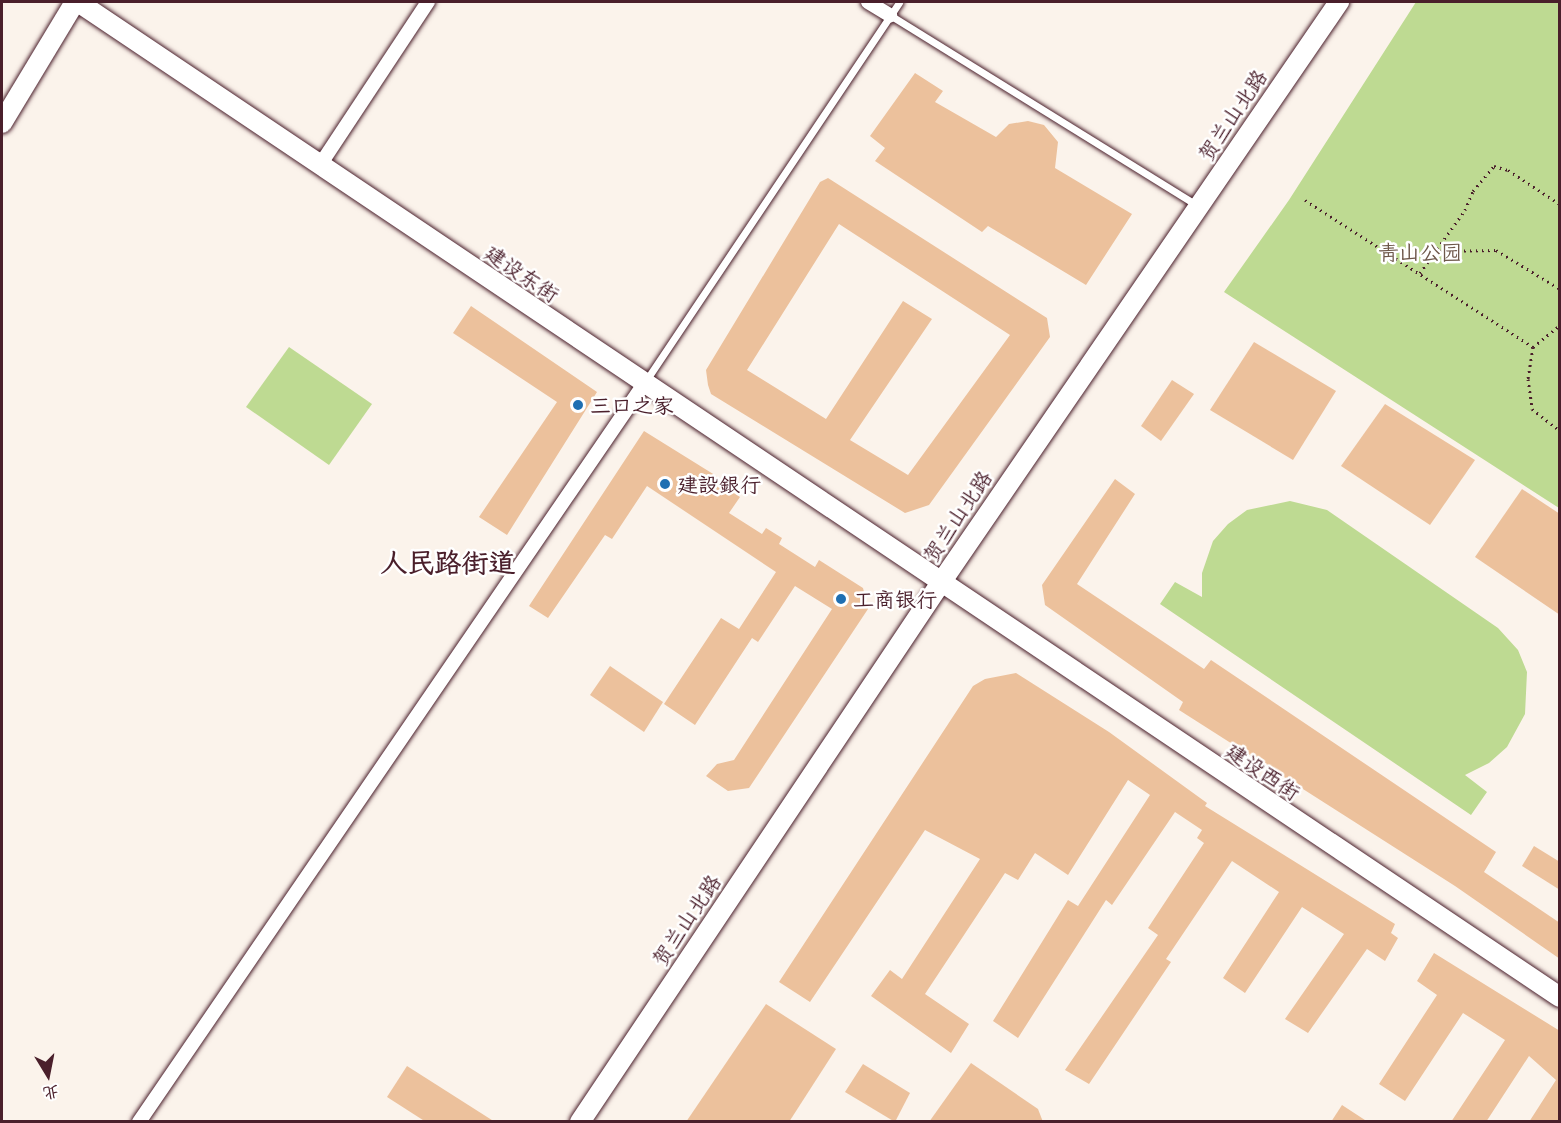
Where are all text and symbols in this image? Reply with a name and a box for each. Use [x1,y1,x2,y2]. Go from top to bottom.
street label: 贺兰山北路 [1192,64,1272,166]
street label: 建设东街 [480,239,564,307]
park label: 青山公园 [1378,239,1462,265]
place label: 三口之家 [590,392,674,418]
marker: 三口之家 [571,398,585,412]
street label: 贺兰山北路 [917,465,997,567]
place label: 建設銀行 [677,471,761,497]
marker: 建設銀行 [658,477,672,491]
district label: 人民路街道 [381,546,515,578]
place label: 工商银行 [853,586,937,612]
marker: 工商银行 [834,592,848,606]
street label: 建设西街 [1221,737,1305,805]
street label: 贺兰山北路 [646,869,726,971]
north arrow [18,1045,78,1105]
text: 北 [42,1081,61,1105]

